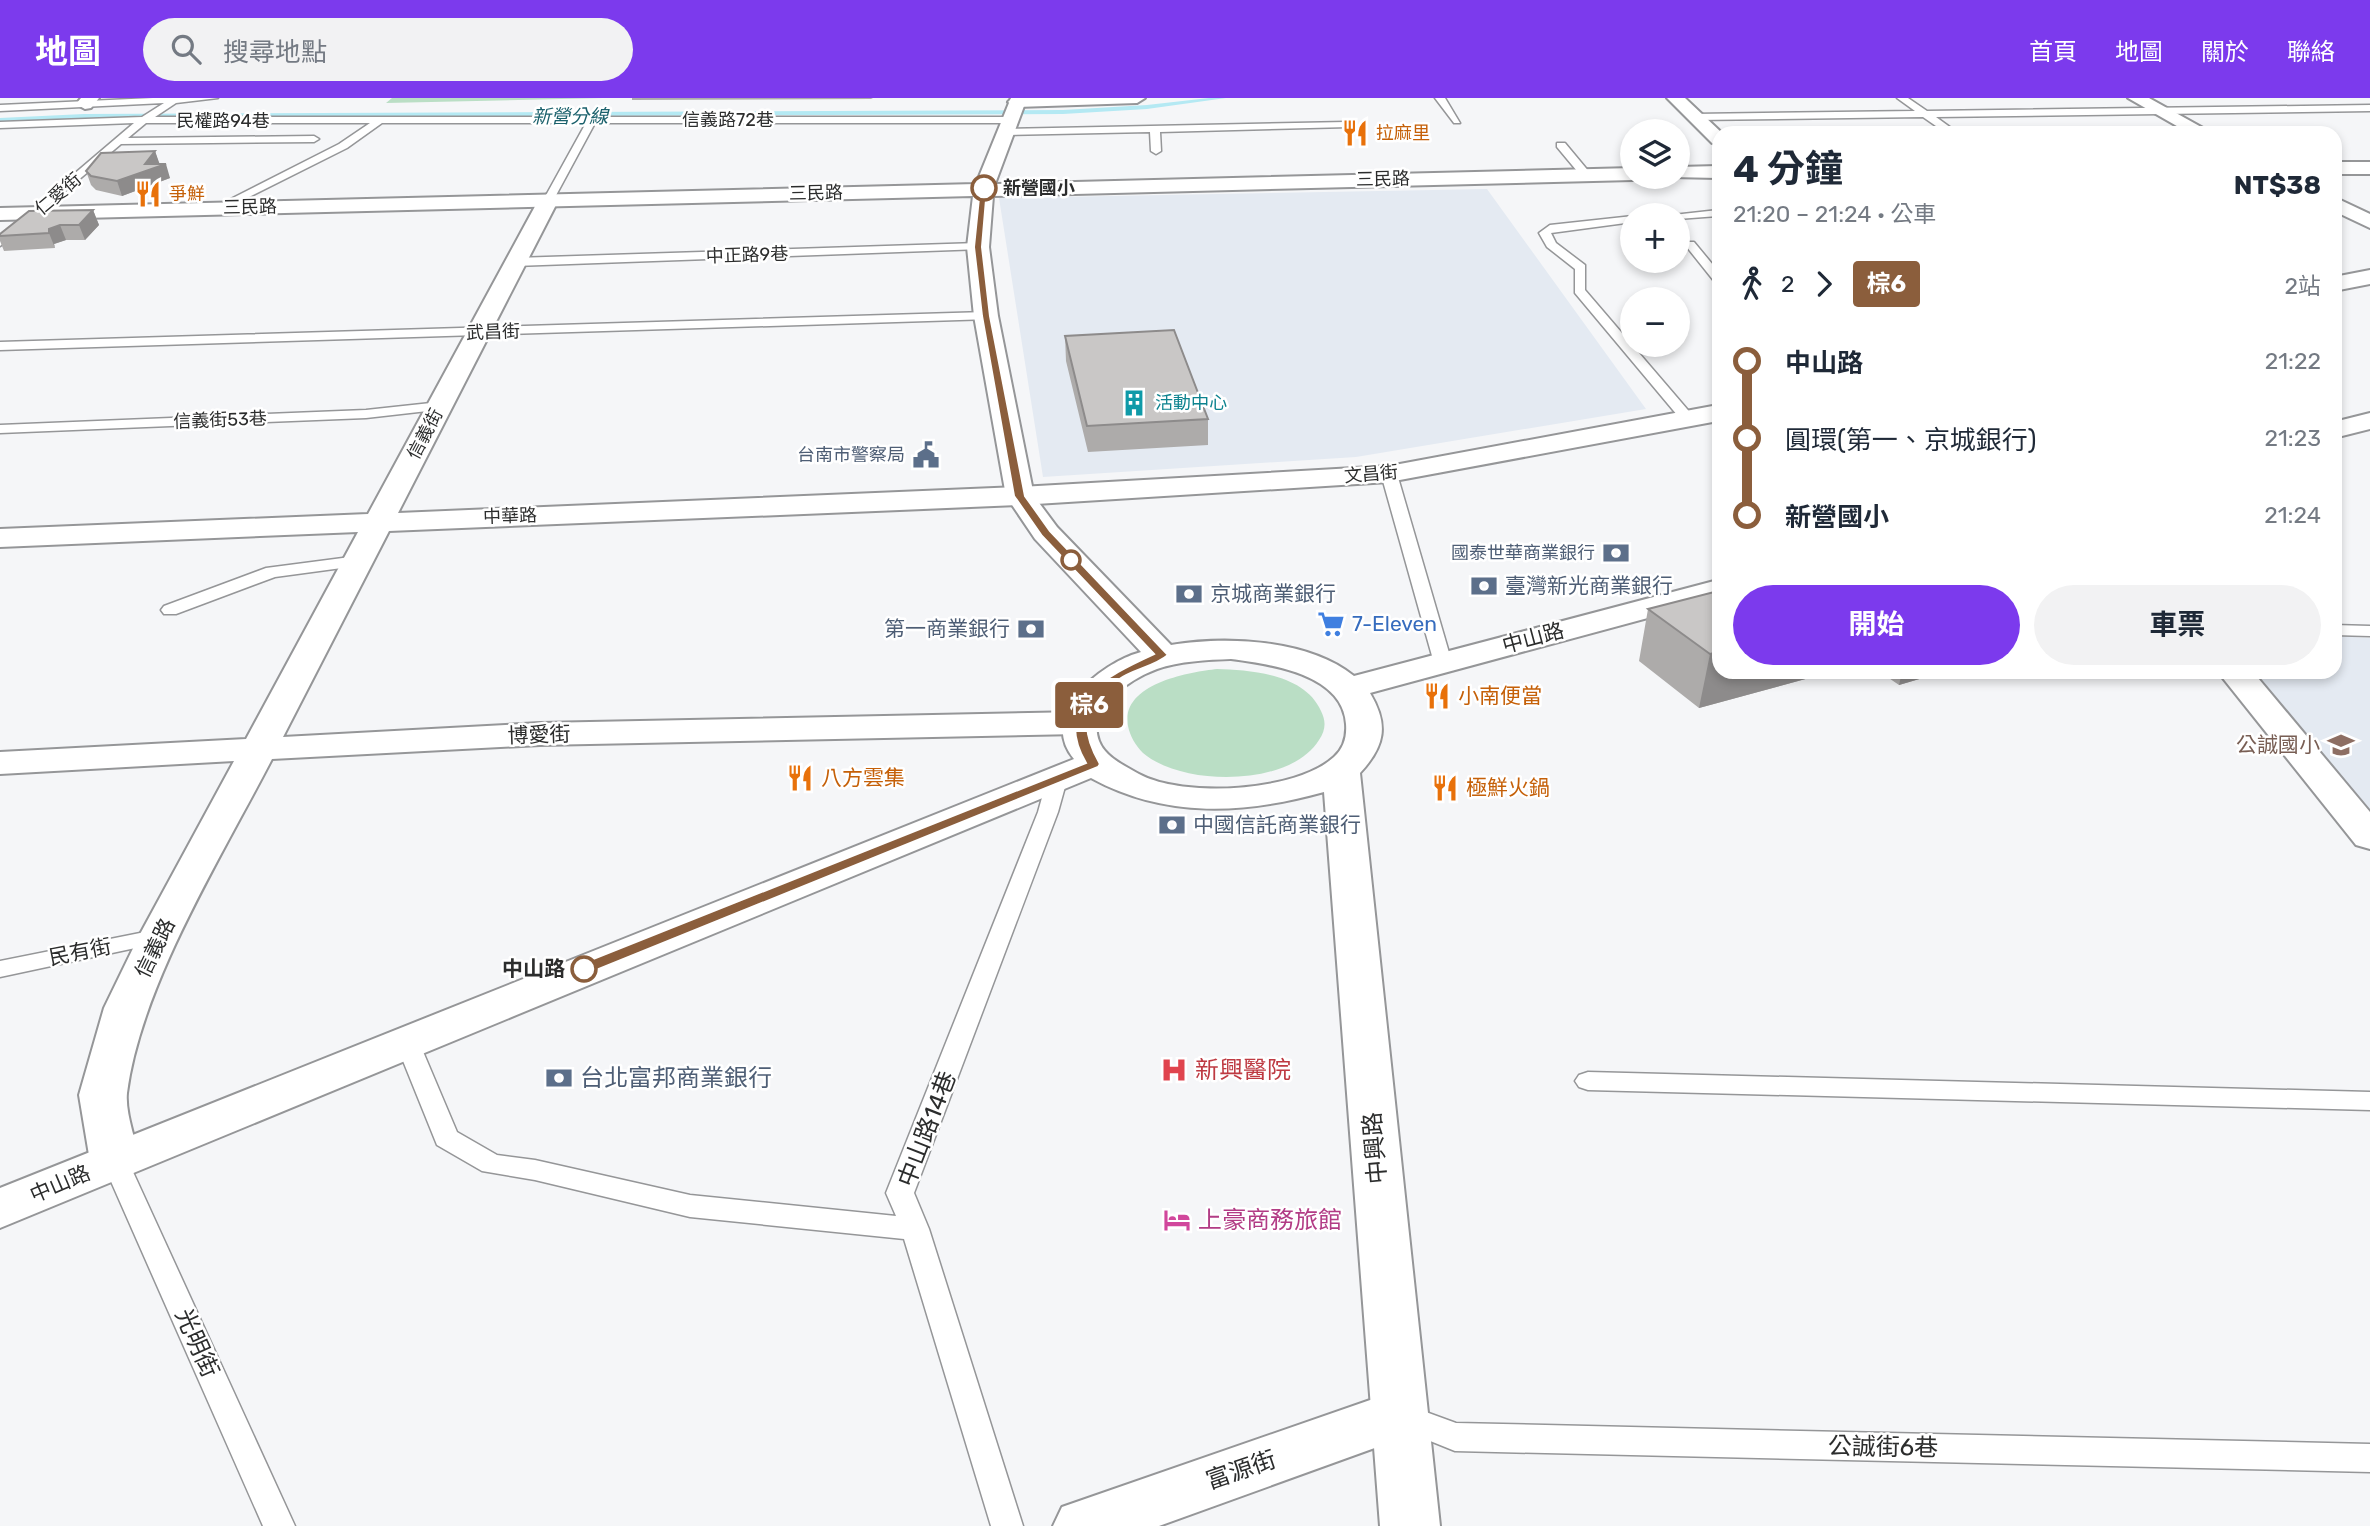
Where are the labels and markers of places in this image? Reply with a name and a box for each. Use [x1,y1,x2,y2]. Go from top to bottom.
restaurant icon: 拉麻里 [1340,118,1370,148]
place label: 拉麻里 [1376,122,1430,144]
marker: 新營國小 [971,175,997,201]
place label: 新營國小 [1003,177,1075,199]
restaurant icon: 爭鮮 [133,179,163,209]
place label: 爭鮮 [169,183,205,205]
building icon: 活動中心 [1119,388,1149,418]
place label: 活動中心 [1155,392,1227,414]
public building icon: 台南市警察局 [911,440,941,470]
place label: 台南市警察局 [797,444,905,466]
bank icon: 國泰世華商業銀行 [1601,538,1631,568]
place label: 國泰世華商業銀行 [1451,542,1595,564]
unlabelled marker [1061,550,1081,570]
bank icon: 臺灣新光商業銀行 [1469,571,1499,601]
place label: 臺灣新光商業銀行 [1505,573,1673,598]
bank icon: 京城商業銀行 [1174,579,1204,609]
place label: 京城商業銀行 [1210,581,1336,606]
supermarket icon: 7-Eleven [1316,609,1346,639]
place label: 7-Eleven [1352,611,1437,636]
bank icon: 第一商業銀行 [1016,614,1046,644]
place label: 第一商業銀行 [884,616,1010,641]
restaurant icon: 小南便當 [1422,681,1452,711]
place label: 小南便當 [1458,683,1542,708]
school or university icon: 公誠國小 [2326,730,2356,760]
place label: 公誠國小 [2236,732,2320,757]
restaurant icon: 八方雲集 [785,763,815,793]
place label: 八方雲集 [821,765,905,790]
restaurant icon: 極鮮火鍋 [1430,773,1460,803]
place label: 極鮮火鍋 [1466,775,1550,800]
bank icon: 中國信託商業銀行 [1157,810,1187,840]
place label: 中國信託商業銀行 [1193,812,1361,837]
place label: 中山路 [502,956,565,981]
marker: 中山路 [571,956,597,982]
hospital icon: 新興醫院 [1159,1055,1189,1085]
place label: 新興醫院 [1195,1056,1291,1084]
bank icon: 台北富邦商業銀行 [544,1063,574,1093]
place label: 台北富邦商業銀行 [580,1064,772,1092]
hotel icon: 上豪商務旅館 [1162,1205,1192,1235]
place label: 上豪商務旅館 [1198,1206,1342,1234]

